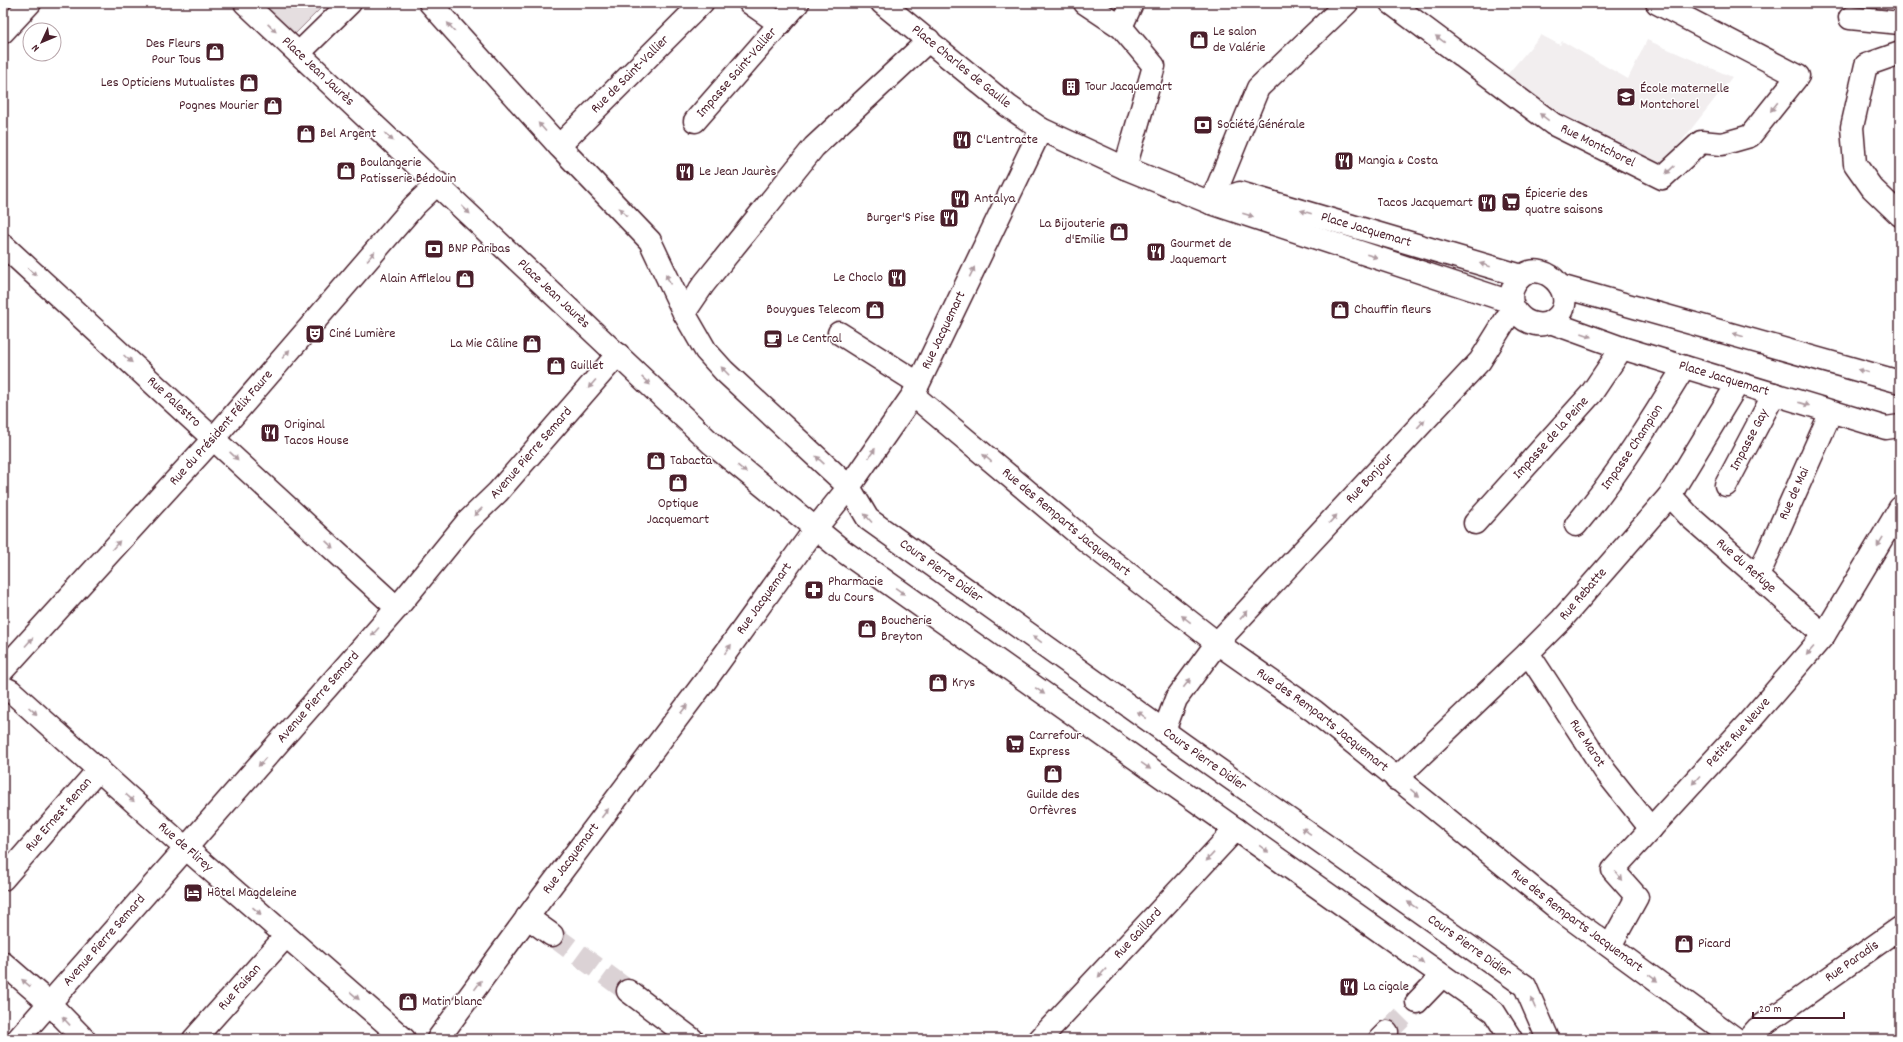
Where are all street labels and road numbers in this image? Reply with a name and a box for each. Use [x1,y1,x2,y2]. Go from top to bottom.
street label: Place Charles de Gaulle [907,20,1015,114]
street label: Impasse Saint-Vallier [692,23,783,122]
street label: Rue de Saint-Vallier [587,30,675,118]
street label: Place Jean Jaurès [277,32,359,111]
street label: Rue Montchorel [1557,119,1639,173]
street label: Place Jacquemart [1318,207,1414,253]
street label: Place Jean Jaurès [512,255,594,334]
street label: Rue Jacquemart [917,288,971,373]
street label: Place Jacquemart [1676,356,1772,402]
street label: Rue du Président Félix Faure [165,366,278,491]
street label: Rue Palestro [142,372,205,432]
street label: Impasse de la Peine [1509,392,1594,484]
street label: Impasse Champion [1596,401,1668,495]
street label: Avenue Pierre Semard [486,403,577,504]
street label: Impasse Gay [1725,405,1775,474]
street label: Rue Bonjour [1341,449,1399,509]
street label: Rue des Remparts Jacquemart [997,463,1134,582]
street label: Rue de Mai [1774,464,1815,523]
street label: Cours Pierre Didier [895,534,988,609]
street label: Rue du Refuge [1711,534,1780,598]
street label: Rue Jacquemart [732,559,797,639]
street label: Rue Rebatte [1555,564,1612,625]
street label: Avenue Pierre Semard [272,647,365,748]
street label: Rue des Remparts Jacquemart [1252,663,1393,777]
street label: Petite Rue Neuve [1702,693,1775,772]
street label: Rue Marot [1564,716,1610,771]
street label: Cours Pierre Didier [1158,723,1251,797]
street label: Rue Ernest Renan [21,773,97,857]
street label: Rue de Flirey [153,818,217,877]
street label: Rue Jacquemart [538,819,605,899]
street label: Rue des Remparts Jacquemart [1506,864,1647,978]
street label: Avenue Pierre Semard [58,890,151,991]
street label: Rue Gaillard [1109,904,1167,964]
street label: Cours Pierre Didier [1423,910,1516,984]
street label: Rue Paradis [1821,936,1883,988]
street label: Rue Faisan [214,960,266,1015]

